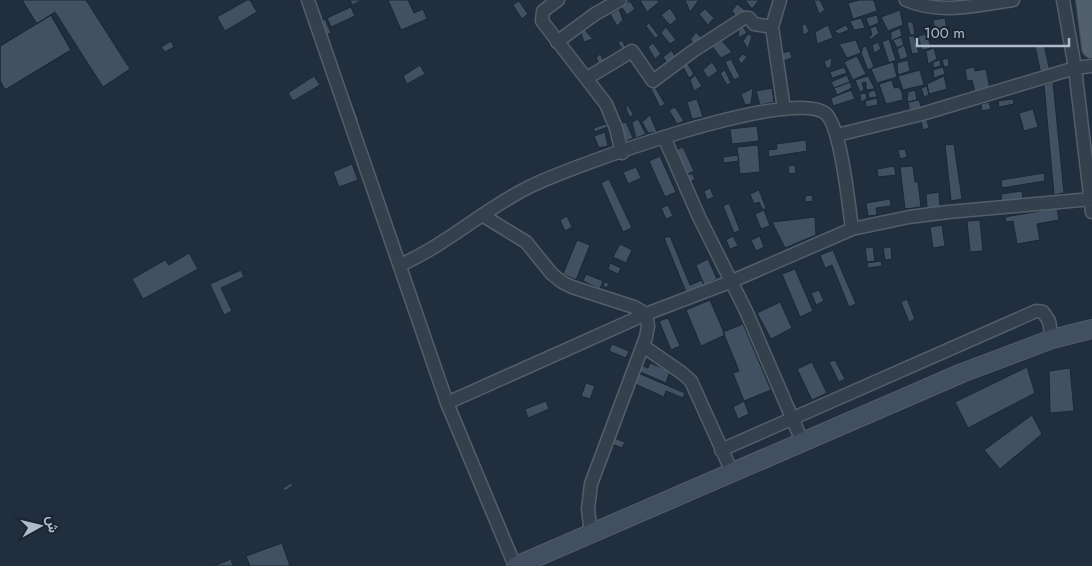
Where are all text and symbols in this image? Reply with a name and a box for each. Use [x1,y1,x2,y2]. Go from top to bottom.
scale bar [917,15,1070,47]
text: 100 m [924,22,965,44]
north arrow [15,501,65,551]
text: ش [42,514,64,534]

